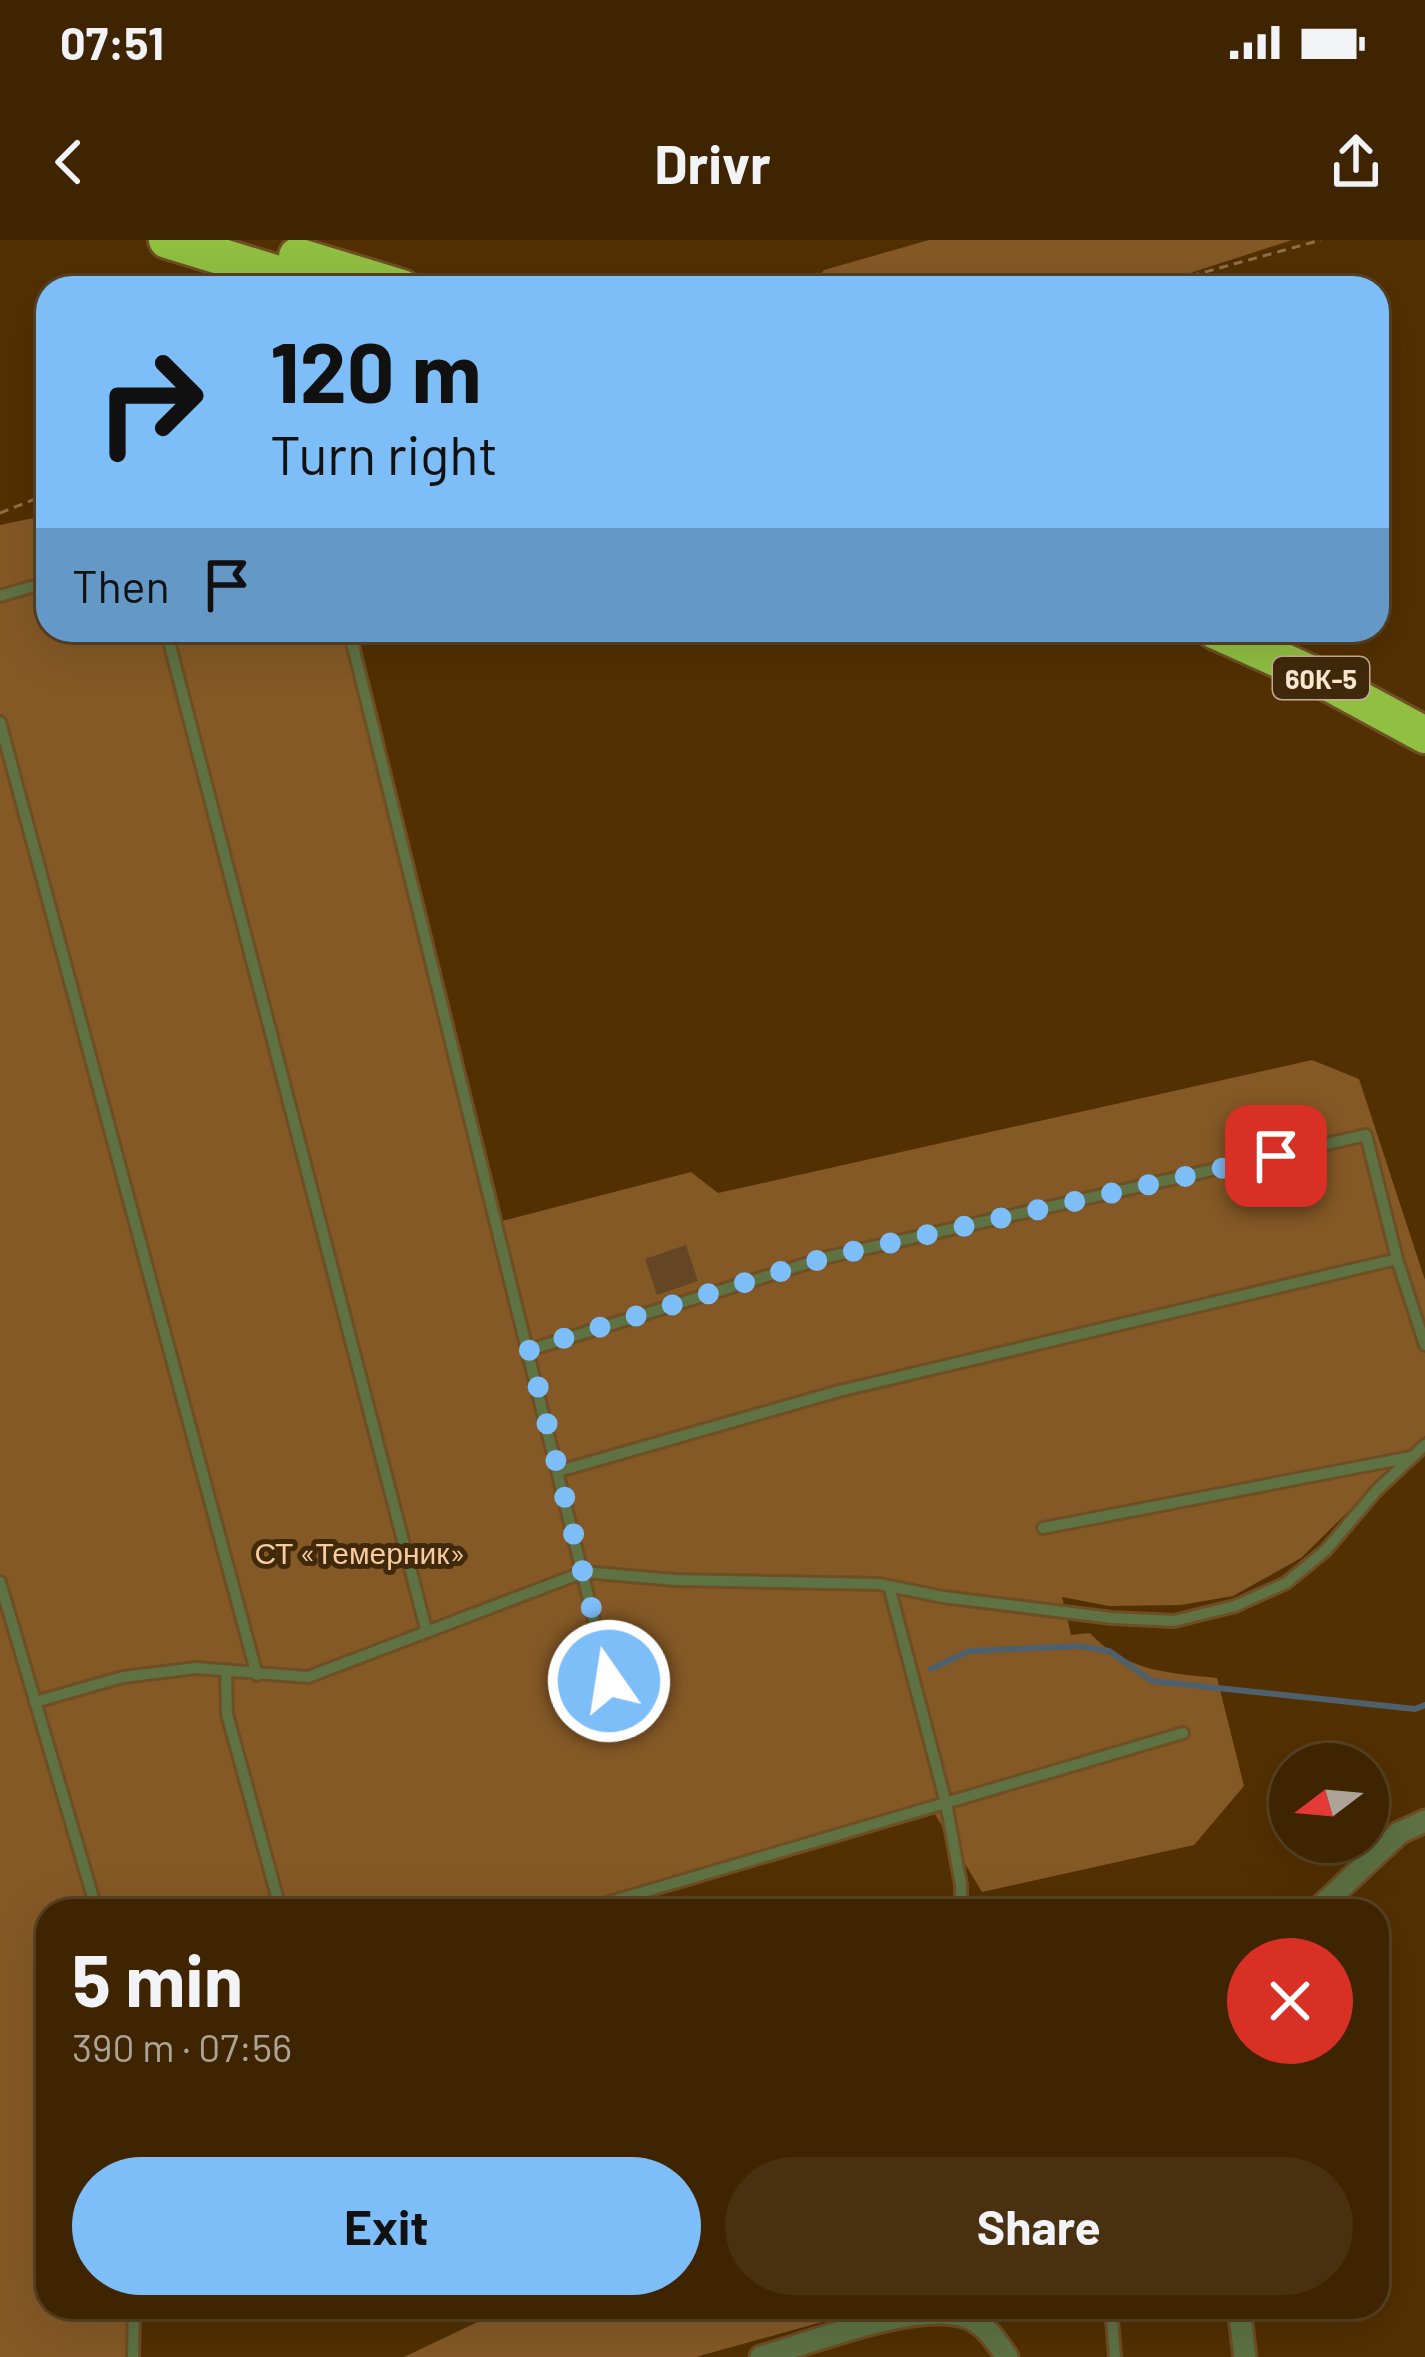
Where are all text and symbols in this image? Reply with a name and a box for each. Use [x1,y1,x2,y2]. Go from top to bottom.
text: 07:51 [60,15,164,69]
icon: back [36,129,102,195]
icon: share [1323,129,1389,195]
text: Drivr [654,130,771,195]
text: 120 m [270,319,482,420]
icon: right [72,324,228,480]
text: Turn right [270,421,498,486]
icon: arrive [194,552,260,618]
text: Then [72,558,170,612]
road number: 60К-5 [1273,657,1369,699]
pin [1225,1105,1327,1207]
icon: arrive [1243,1123,1309,1189]
park label: СТ «Темерник» [254,1534,466,1570]
position arrow [546,1618,672,1744]
north arrow [1269,1743,1389,1863]
map controls [1269,1743,1389,1863]
text: 5 min [72,1935,243,2021]
button: close [1227,1938,1353,2064]
text: 390 m · 07:56 [72,2023,292,2070]
button: Exit [72,2157,701,2295]
button: Share [725,2157,1353,2295]

